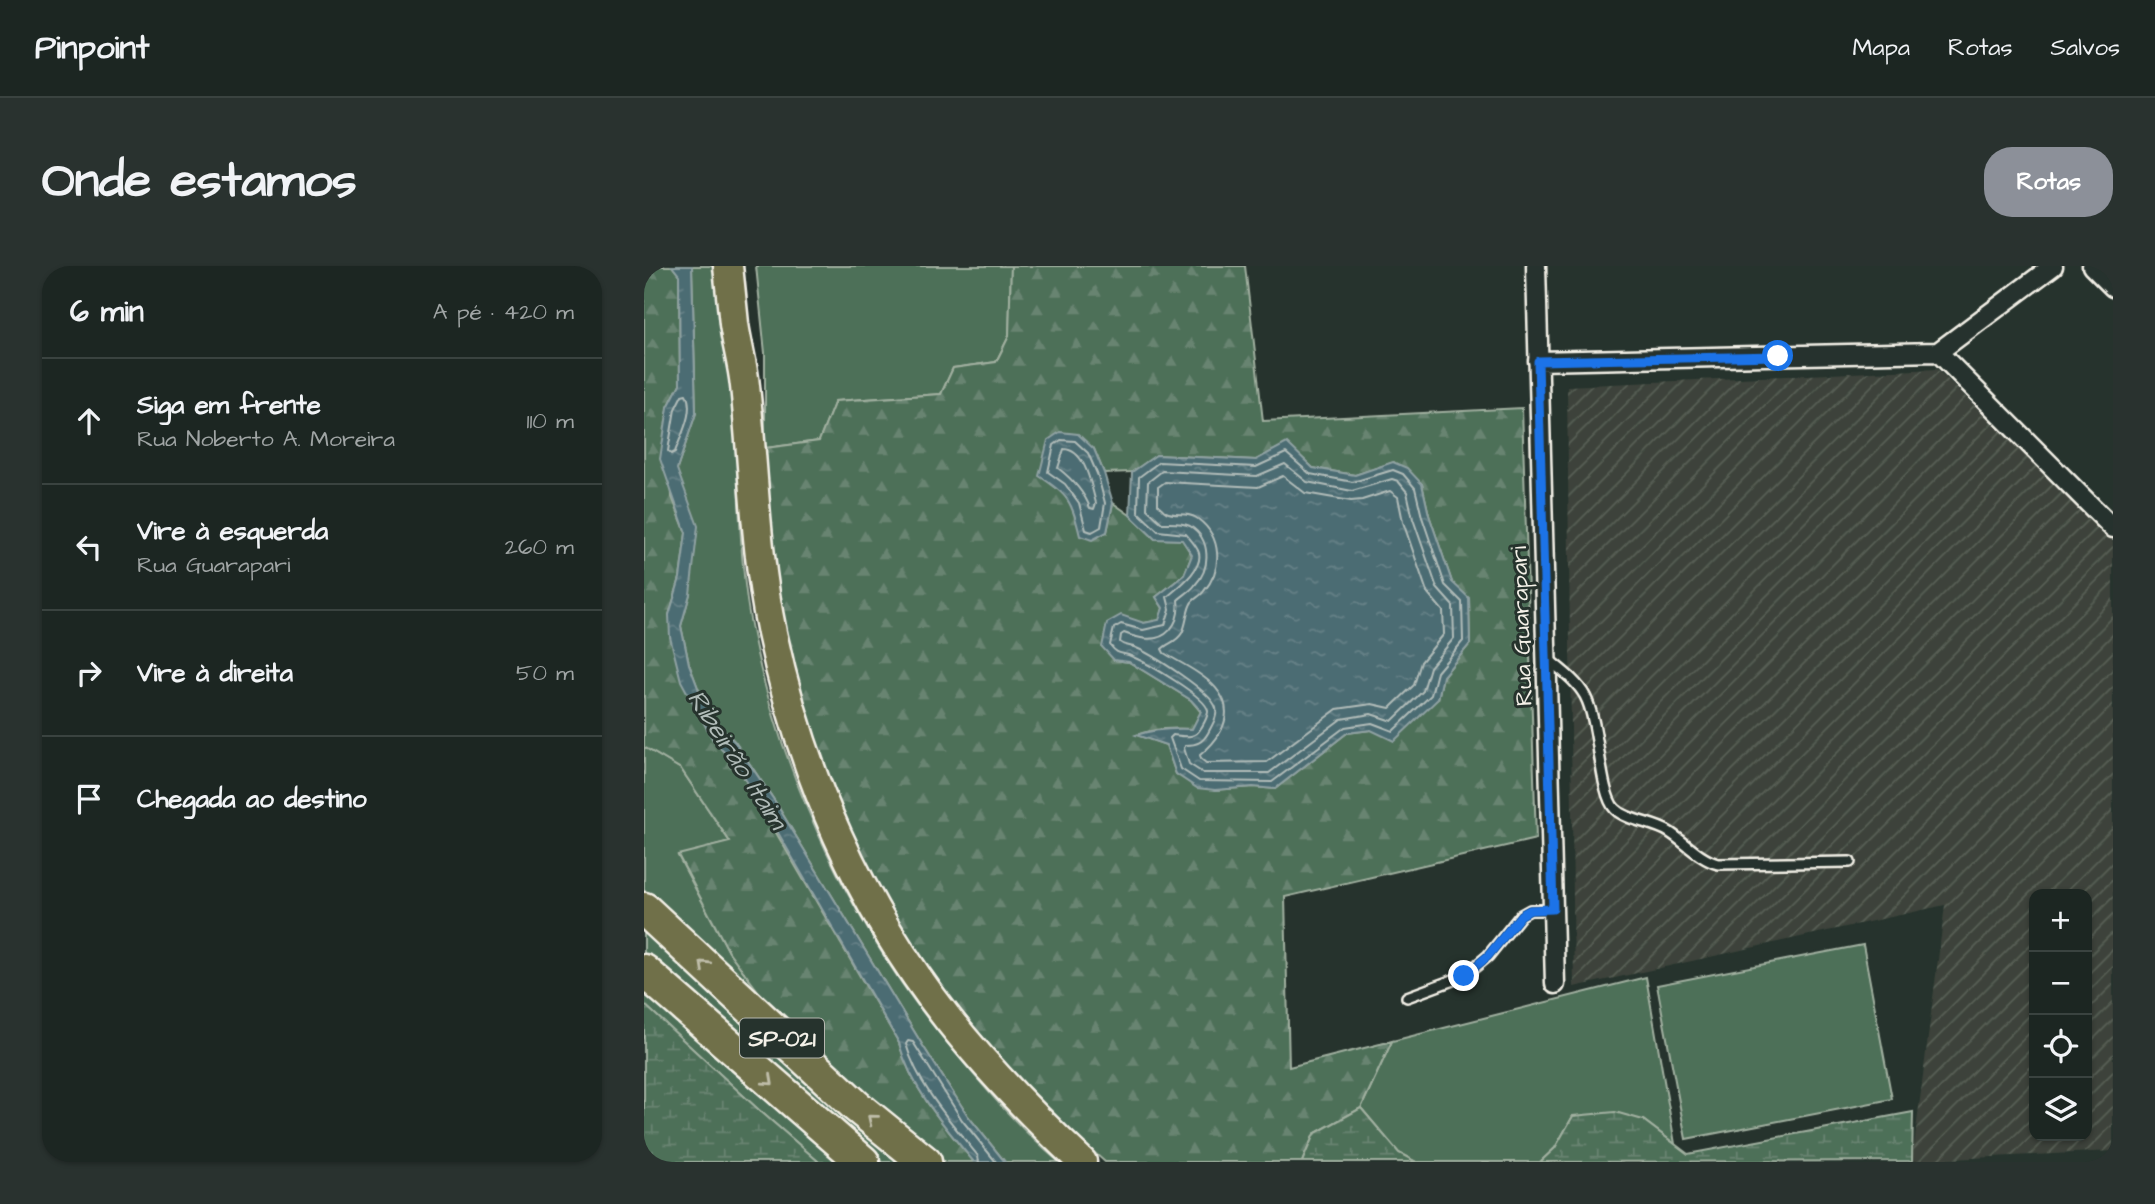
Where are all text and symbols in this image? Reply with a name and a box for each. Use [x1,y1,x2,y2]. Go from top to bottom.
text: Pinpoint [35,25,149,71]
text: Mapa [1852,31,1910,65]
text: Rotas [1948,31,2013,65]
text: Salvos [2051,31,2120,65]
button: Rotas [1984,147,2113,217]
text: Onde estamos [42,148,357,216]
text: 6 min [70,291,144,333]
text: A pé · 420 m [433,296,574,328]
route start [1762,340,1793,371]
text: Siga em frente [137,387,321,423]
icon: ahead [70,402,108,440]
text: 110 m [526,405,574,437]
text: Rua Noberto A. Moreira [137,423,395,455]
text: Vire à esquerda [137,513,328,549]
icon: left [70,528,108,566]
text: 260 m [505,531,574,563]
street label: Rua Guarapari [1502,545,1542,707]
text: Rua Guarapari [137,549,290,581]
icon: right [70,654,108,692]
text: Vire à direita [137,655,293,691]
text: 50 m [516,657,574,689]
water label: Ribeirão Itaim [679,683,797,839]
icon: arrive [70,780,108,818]
text: Chegada ao destino [137,781,367,817]
map controls [2029,889,2092,1141]
button: + [2029,889,2092,952]
button: − [2029,952,2092,1015]
route end [1448,960,1479,991]
one-way arrow [699,961,712,974]
button: locate [2029,1015,2092,1078]
road number: SP-021 [740,1018,824,1058]
one-way arrow [760,1073,773,1085]
button: layers [2029,1078,2092,1141]
one-way arrow [867,1115,880,1127]

